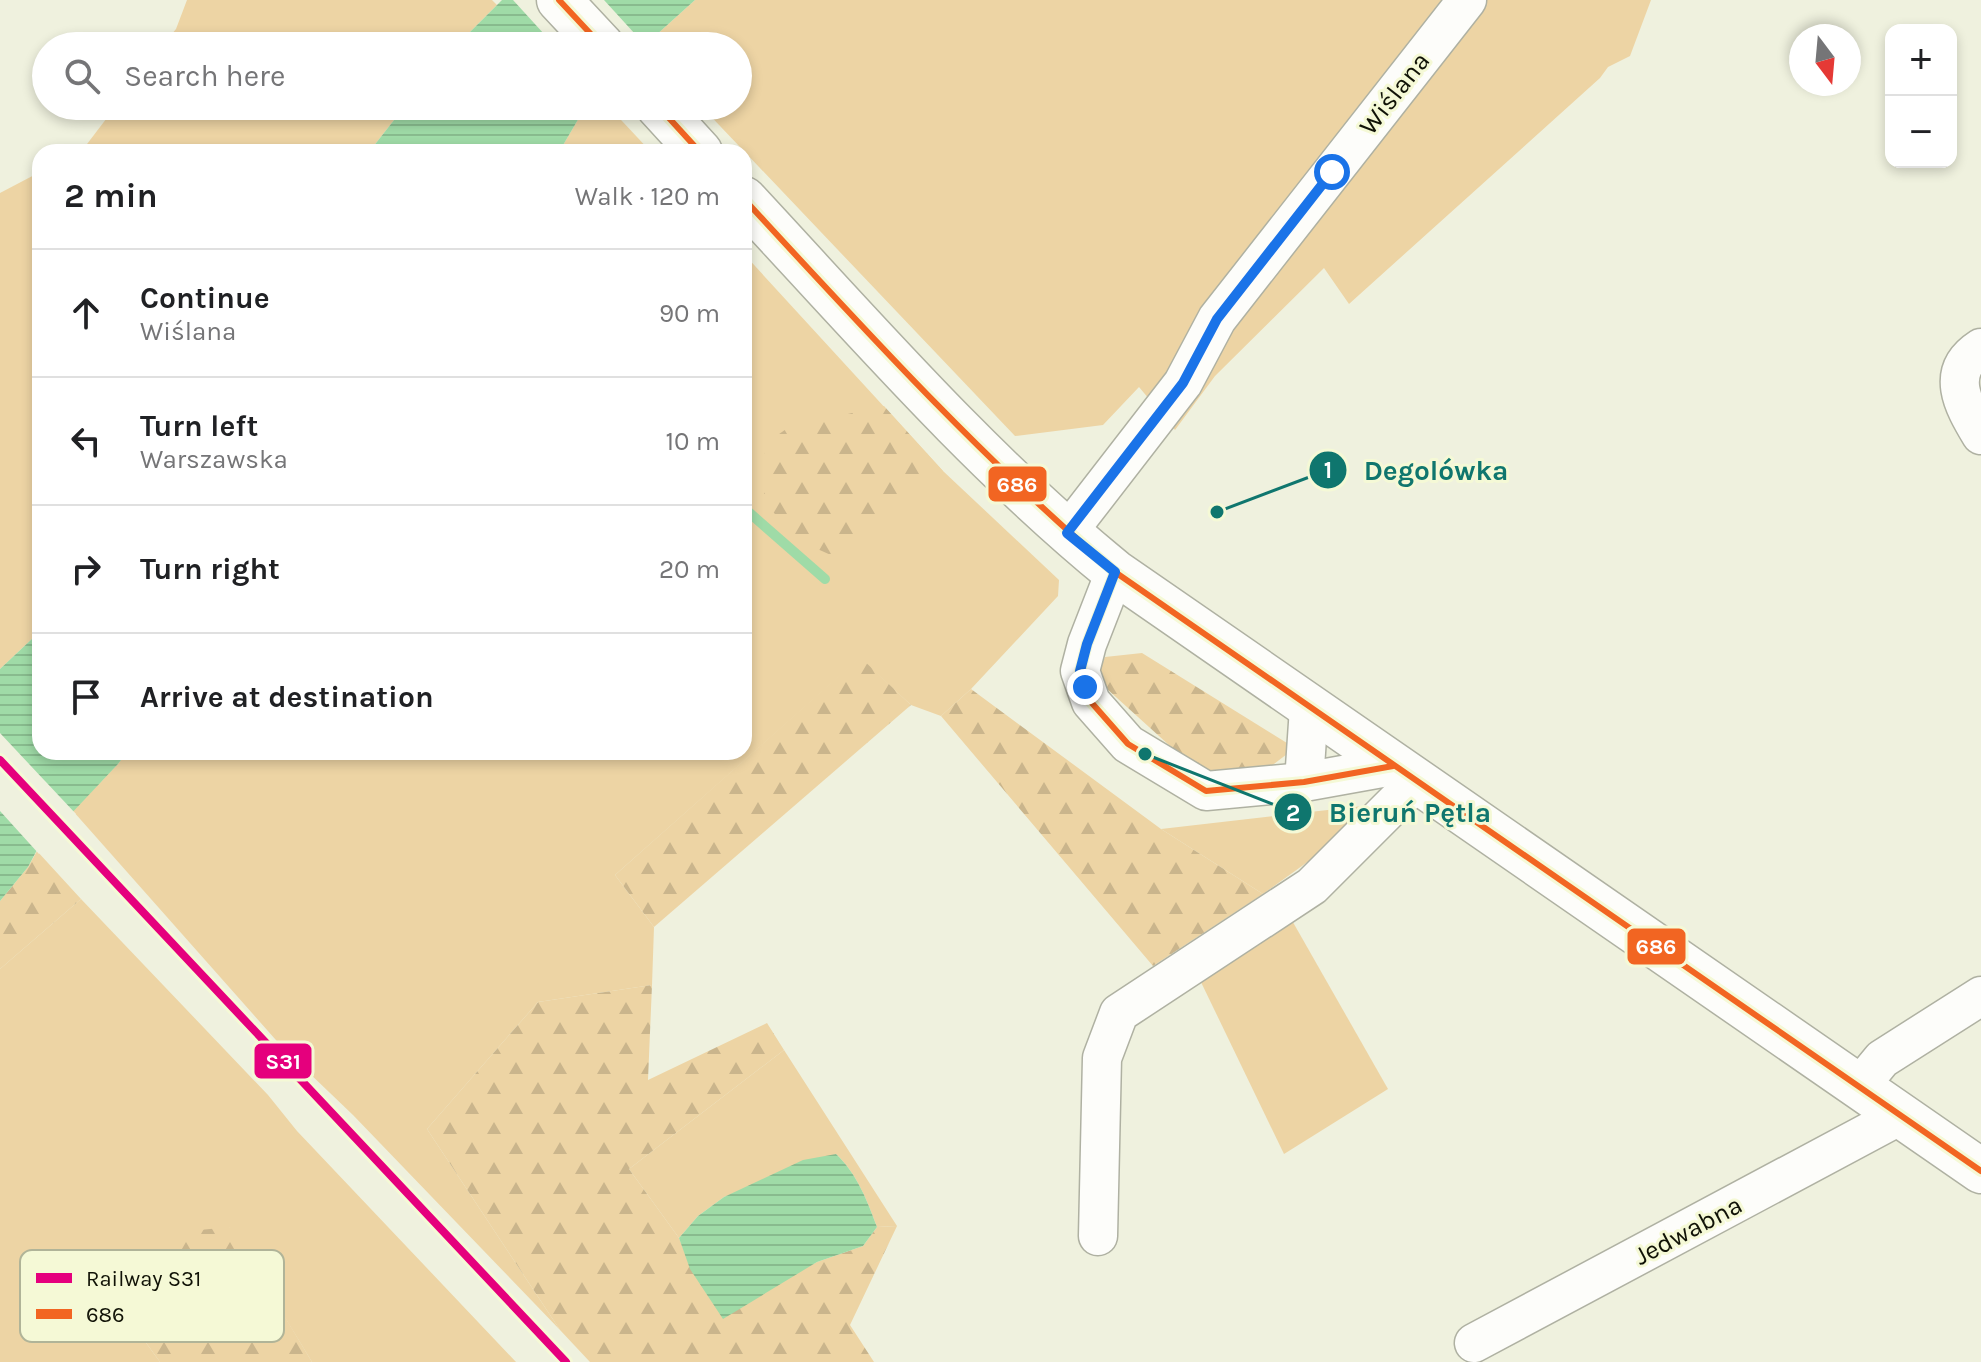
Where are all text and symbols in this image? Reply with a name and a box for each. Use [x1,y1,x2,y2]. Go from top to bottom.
north arrow [1789,24,1861,96]
map controls [1885,24,1957,168]
button: + [1885,24,1957,96]
search box [32,32,752,120]
street label: Wiślana [1353,46,1436,141]
icon: search [60,54,104,98]
text: Search here [124,58,285,94]
button: − [1885,96,1957,168]
route start [1314,154,1350,190]
text: 2 min [64,176,158,216]
text: Walk · 120 m [575,181,720,212]
text: Continue [140,280,270,316]
icon: ahead [64,291,108,335]
text: 90 m [659,298,720,329]
text: Wiślana [140,316,236,347]
text: Turn left [140,408,258,444]
icon: left [64,419,108,463]
text: 10 m [665,426,720,457]
text: Warszawska [140,444,288,475]
callout: Degolówka [1308,444,1524,496]
text: Degolówka [1364,454,1508,487]
text: 1 [1324,456,1332,484]
line badge: 686 [987,465,1048,503]
text: 686 [997,472,1037,498]
icon: right [64,547,108,591]
text: Turn right [140,551,280,587]
text: 20 m [659,554,720,585]
route end [1067,669,1103,705]
icon: arrive [64,675,108,719]
text: Arrive at destination [140,679,434,715]
callout: Bieruń Pętla [1273,786,1507,838]
text: Bieruń Pętla [1329,796,1491,829]
text: 2 [1286,799,1300,827]
line badge: 686 [1626,927,1687,966]
text: 686 [1636,934,1676,960]
line badge: S31 [253,1042,313,1080]
text: S31 [265,1049,301,1075]
street label: Jedwabna [1629,1189,1748,1272]
legend [20,1250,284,1342]
text: Railway S31 [86,1266,201,1292]
text: 686 [86,1302,125,1328]

